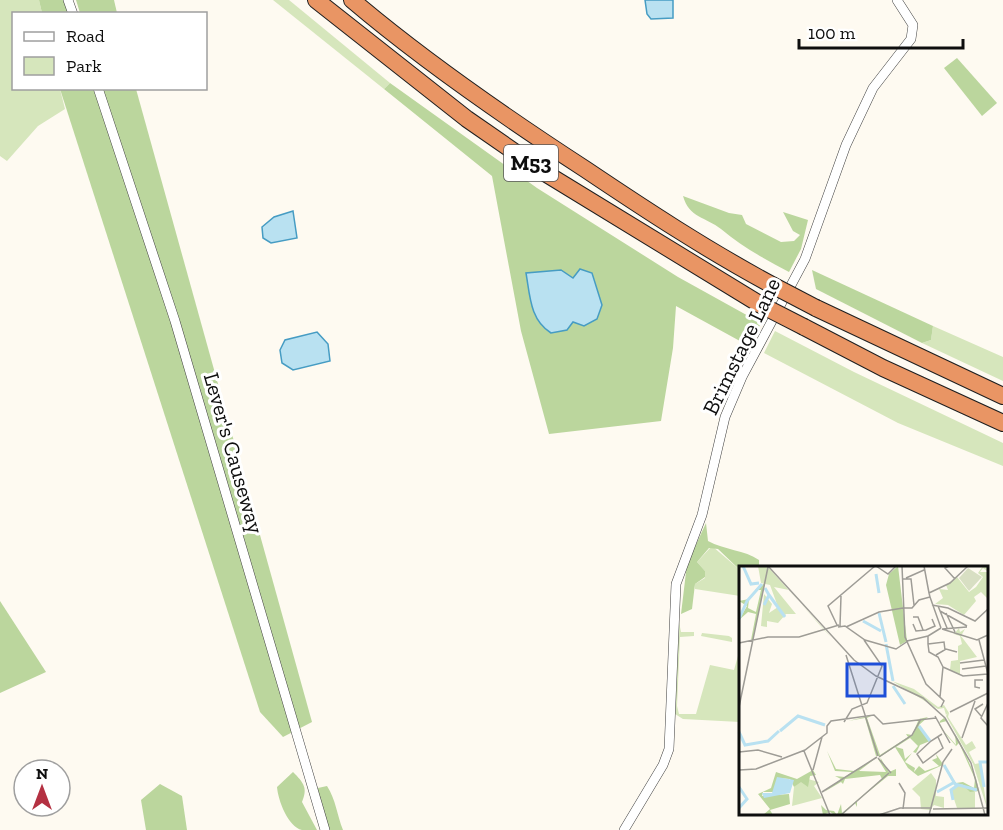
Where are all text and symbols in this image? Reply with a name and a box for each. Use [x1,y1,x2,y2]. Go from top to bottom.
legend [12,12,207,90]
scale bar [799,12,962,50]
text: 100 m [808,22,856,44]
text: Road [66,25,105,47]
text: Park [66,55,102,77]
road number: M53 [504,145,558,181]
street label: Brimstage Lane [697,273,786,419]
street label: Lever's Causeway [198,369,270,538]
inset map [739,566,988,815]
north arrow [12,758,72,818]
text: N [36,764,48,783]

